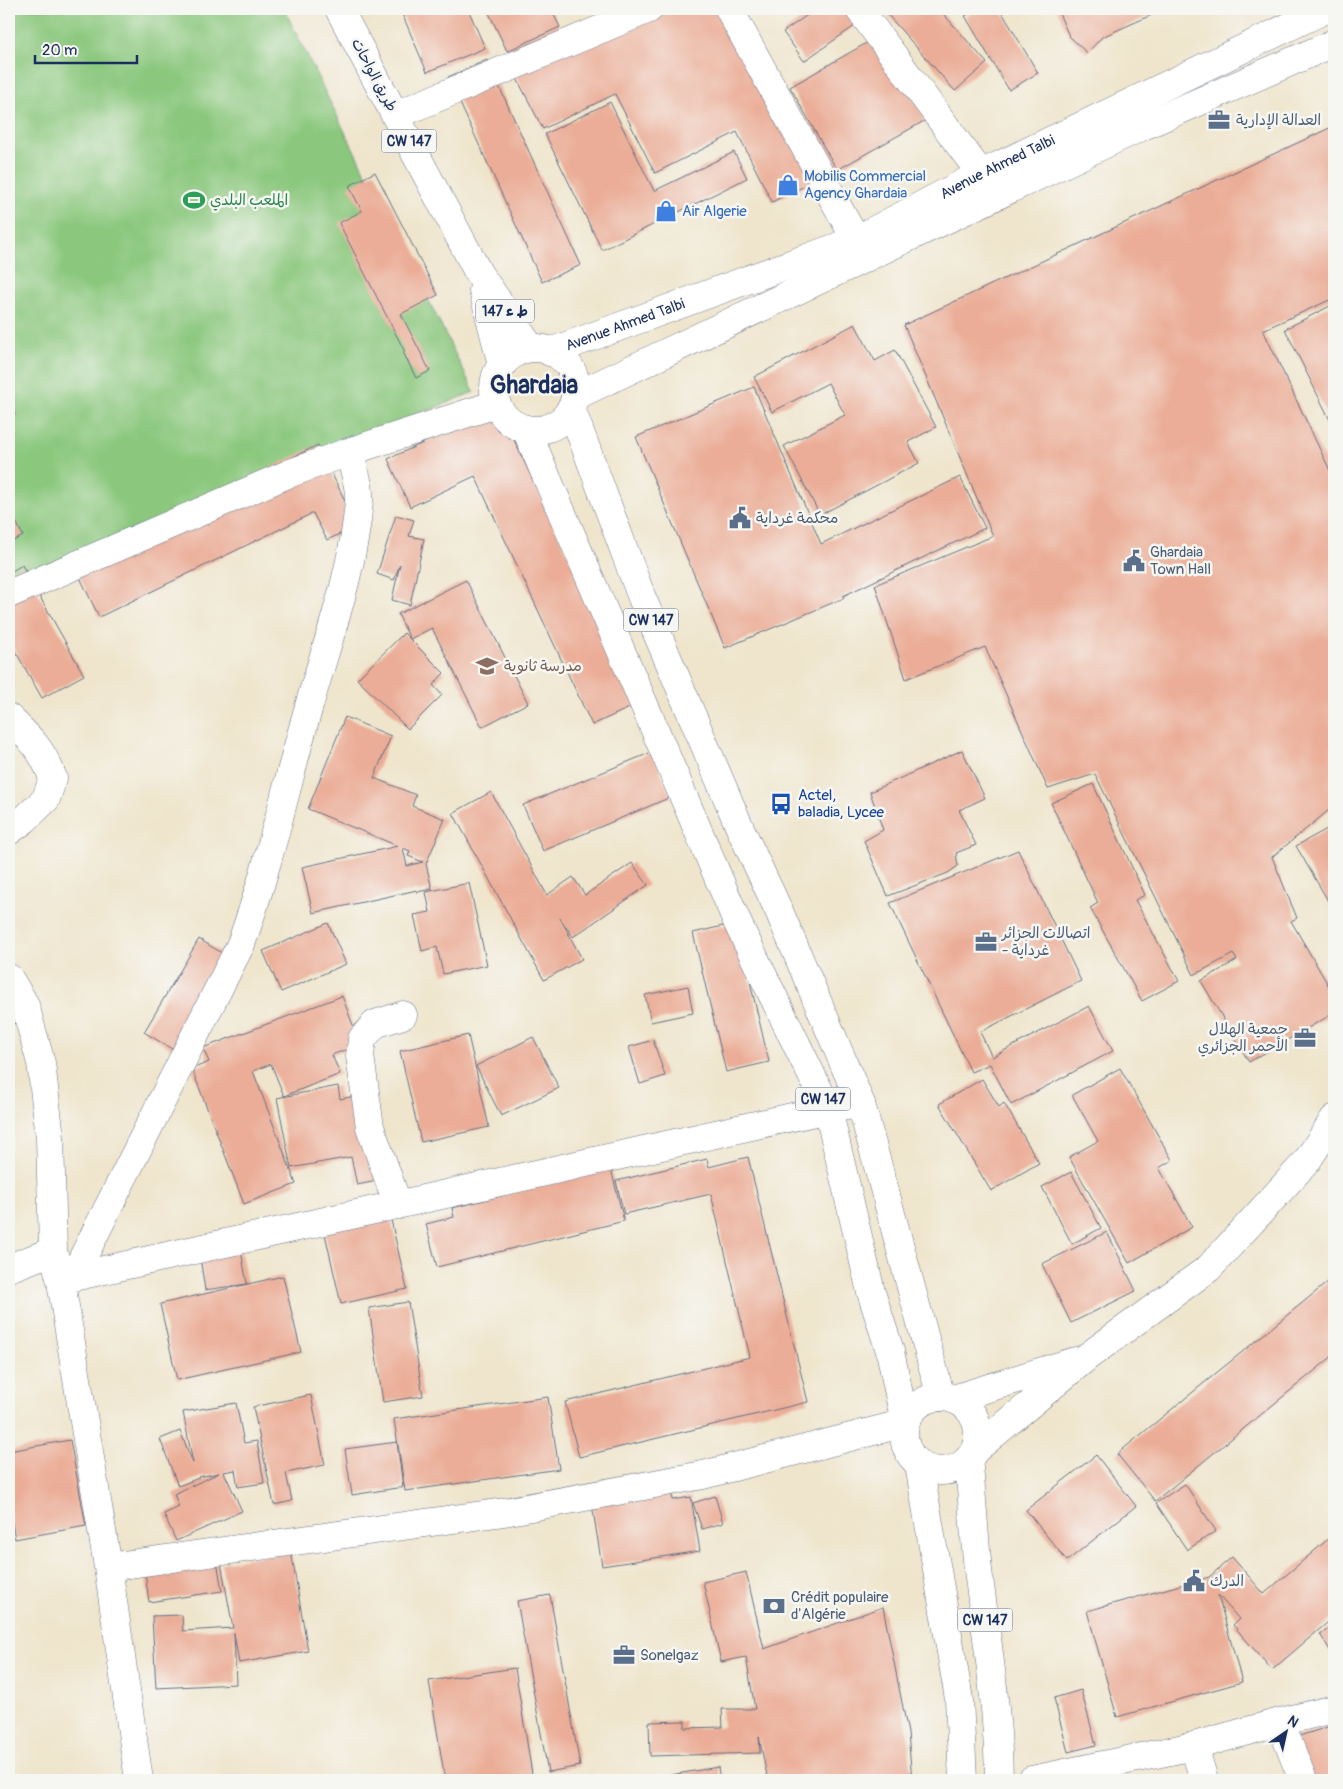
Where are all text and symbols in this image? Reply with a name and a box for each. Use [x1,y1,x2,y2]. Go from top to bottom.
scale bar [35,32,138,64]
street label: طريق الواحات [347,35,401,115]
text: 20 m [42,41,77,60]
office icon: العدالة الإدارية [1206,107,1232,133]
place label: العدالة الإدارية [1236,111,1321,130]
road number: CW 147 [382,130,436,152]
street label: Avenue Ahmed Talbi [937,131,1058,203]
place label: Mobilis Commercial Agency Ghardaia [804,167,926,203]
shop icon: Mobilis Commercial Agency Ghardaia [775,172,801,198]
sports icon: الملعب البلدي [181,187,207,213]
place label: الملعب البلدي [210,191,288,211]
shop icon: Air Algerie [653,198,679,224]
place label: Air Algerie [682,202,747,221]
street label: Avenue Ahmed Talbi [563,294,688,355]
road number: ط ء 147 [476,300,534,322]
district label: Ghardaia [490,370,579,401]
public building icon: محكمة غرداية [727,505,753,531]
place label: محكمة غرداية [756,509,838,528]
place label: Ghardaia Town Hall [1150,543,1211,579]
public building icon: Ghardaia Town Hall [1121,548,1147,574]
road number: CW 147 [624,608,678,632]
school or university icon: مدرسة ثانوية [474,653,500,679]
place label: مدرسة ثانوية [504,657,582,676]
place label: Actel, baladia, Lycee [798,786,885,822]
bus stop icon: Actel, baladia, Lycee [768,791,794,817]
place label: اتصالات الجزائر - غرداية [1000,924,1091,960]
office icon: اتصالات الجزائر - غرداية [973,929,999,955]
place label: جمعية الهلال الأحمر الجزائري [1198,1020,1288,1057]
office icon: جمعية الهلال الأحمر الجزائري [1292,1025,1318,1051]
road number: CW 147 [796,1088,850,1110]
public building icon: الدرك [1181,1568,1207,1594]
place label: الدرك [1210,1572,1244,1591]
place label: Crédit populaire d'Algérie [791,1588,889,1624]
bank icon: Crédit populaire d'Algérie [761,1593,787,1619]
road number: CW 147 [958,1608,1012,1632]
office icon: Sonelgaz [611,1642,637,1668]
place label: Sonelgaz [640,1646,699,1665]
north arrow [1260,1706,1310,1756]
text: N [1284,1712,1302,1731]

